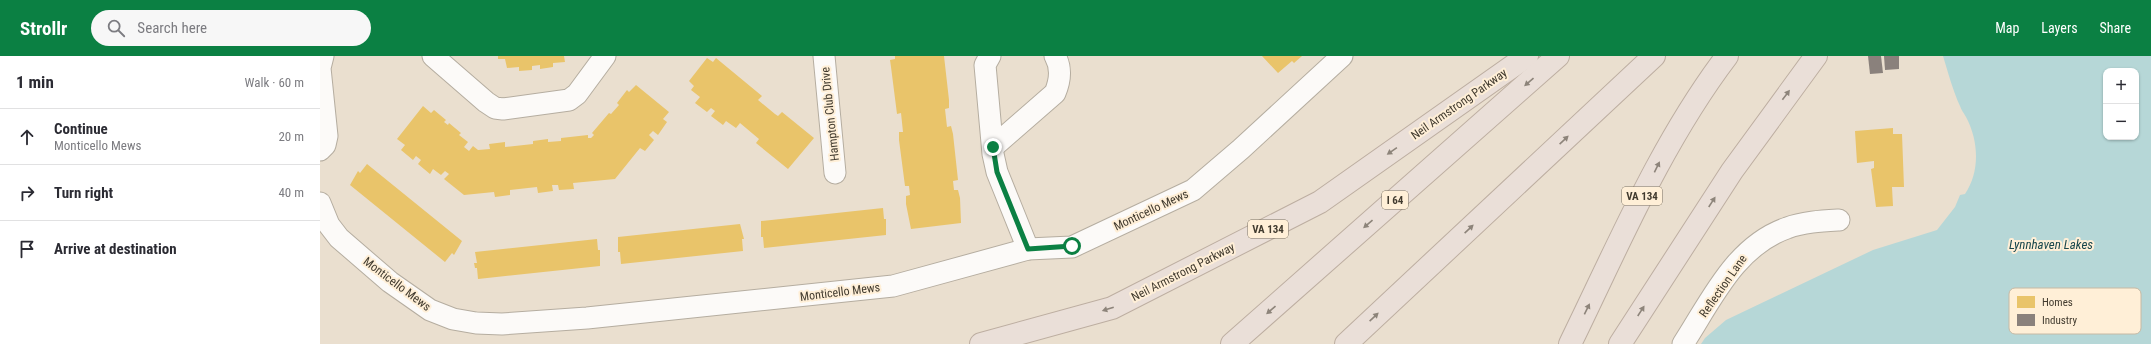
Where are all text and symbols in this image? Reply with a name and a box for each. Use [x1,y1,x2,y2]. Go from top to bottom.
search box [91,10,371,46]
text: Strollr [20,17,67,40]
icon: search [105,17,127,39]
text: Search here [137,19,207,37]
text: Map [1995,20,2019,36]
text: Layers [2041,20,2078,36]
text: Share [2100,20,2131,36]
street label: Hampton Club Drive [818,66,842,162]
street label: Neil Armstrong Parkway [1408,66,1510,142]
map controls [2103,68,2139,140]
button: + [2103,68,2139,104]
text: 1 min [16,72,54,92]
text: Walk · 60 m [244,75,304,90]
one-way arrow [1523,77,1534,86]
one-way arrow [1782,90,1790,101]
button: − [2103,104,2139,140]
text: Continue [54,120,108,138]
icon: ahead [16,126,38,148]
text: 20 m [278,129,304,144]
one-way arrow [1559,135,1569,145]
text: Monticello Mews [54,138,141,153]
route end [984,138,1002,156]
one-way arrow [1387,147,1397,155]
one-way arrow [1654,162,1660,173]
icon: right [16,182,38,204]
text: Turn right [54,184,113,202]
text: 40 m [278,185,304,200]
street label: Monticello Mews [1112,187,1190,233]
road number: VA 134 [1622,187,1662,205]
road number: I 64 [1382,191,1408,209]
one-way arrow [1708,197,1716,207]
one-way arrow [1363,219,1374,228]
road number: VA 134 [1248,220,1288,238]
one-way arrow [1464,224,1474,233]
route start [1063,237,1081,255]
water label: Lynnhaven Lakes [2009,237,2093,252]
icon: arrive [16,238,38,260]
text: Arrive at destination [54,240,177,258]
street label: Neil Armstrong Parkway [1129,240,1237,304]
street label: Reflection Lane [1696,252,1750,320]
street label: Monticello Mews [361,254,433,314]
street label: Monticello Mews [799,280,881,304]
legend [2009,288,2141,334]
text: Homes [2042,296,2073,309]
one-way arrow [1584,303,1590,315]
one-way arrow [1266,305,1276,314]
one-way arrow [1102,306,1114,312]
one-way arrow [1637,306,1645,316]
one-way arrow [1369,313,1379,322]
text: Industry [2042,314,2078,327]

